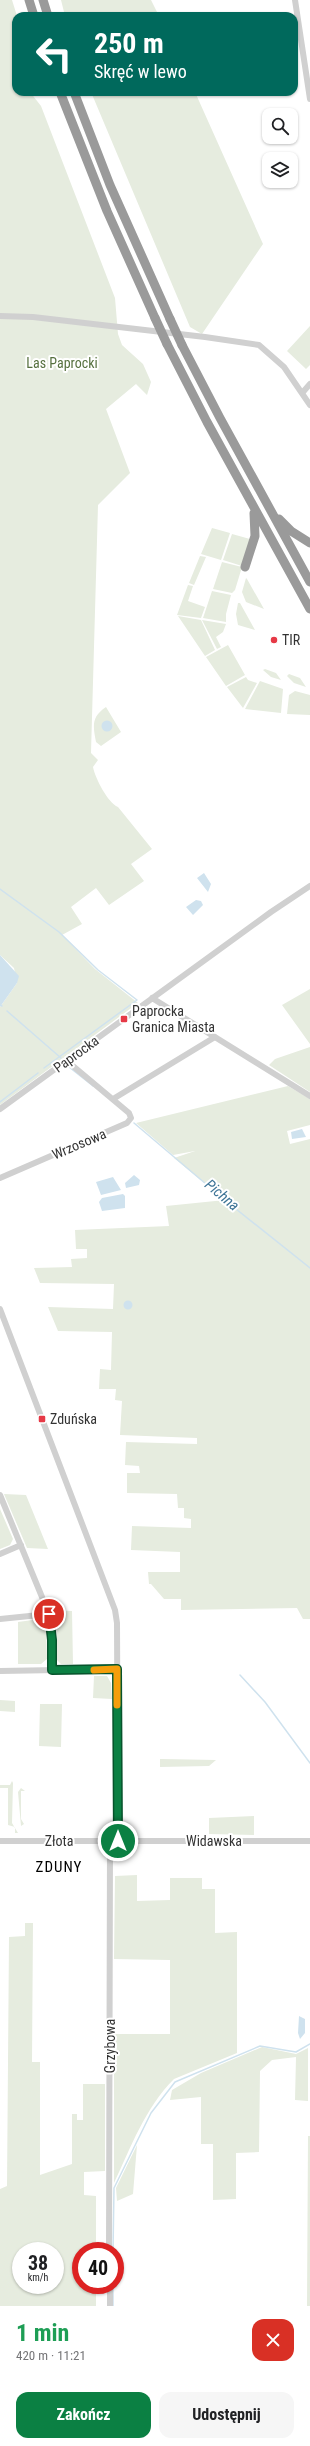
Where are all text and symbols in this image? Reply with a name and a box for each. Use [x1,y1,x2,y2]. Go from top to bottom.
text: 250 m [94,27,164,60]
icon: left [28,28,80,80]
text: Skręć w lewo [94,61,187,82]
map controls [262,108,298,188]
button: search [262,108,298,144]
button: layers [262,152,298,188]
park label: Las Paprocki [26,355,98,371]
place label: TIR [282,632,301,648]
marker: TIR [269,635,279,645]
place label: Paprocka Granica Miasta [132,1003,215,1035]
marker: Paprocka Granica Miasta [119,1014,129,1024]
street label: Paprocka [50,1032,102,1076]
street label: Wrzosowa [50,1125,108,1163]
water label: Pichna [201,1176,243,1215]
place label: Zduńska [50,1411,97,1427]
marker: Zduńska [37,1414,47,1424]
pin [32,1597,66,1631]
icon: arrive [38,1603,60,1625]
position arrow [97,1820,139,1862]
street label: Złota [45,1833,73,1849]
street label: Widawska [186,1833,242,1849]
district label: ZDUNY [36,1858,82,1876]
street label: Grzybowa [102,2019,118,2073]
speed limit sign: 40 [72,2242,124,2294]
text: 38 [28,2251,48,2275]
text: km/h [28,2272,48,2283]
text: 1 min [16,2319,69,2347]
button: close [252,2319,294,2361]
text: 420 m · 11:21 [16,2348,86,2363]
button: Zakończ [16,2392,151,2438]
button: Udostępnij [159,2392,294,2438]

